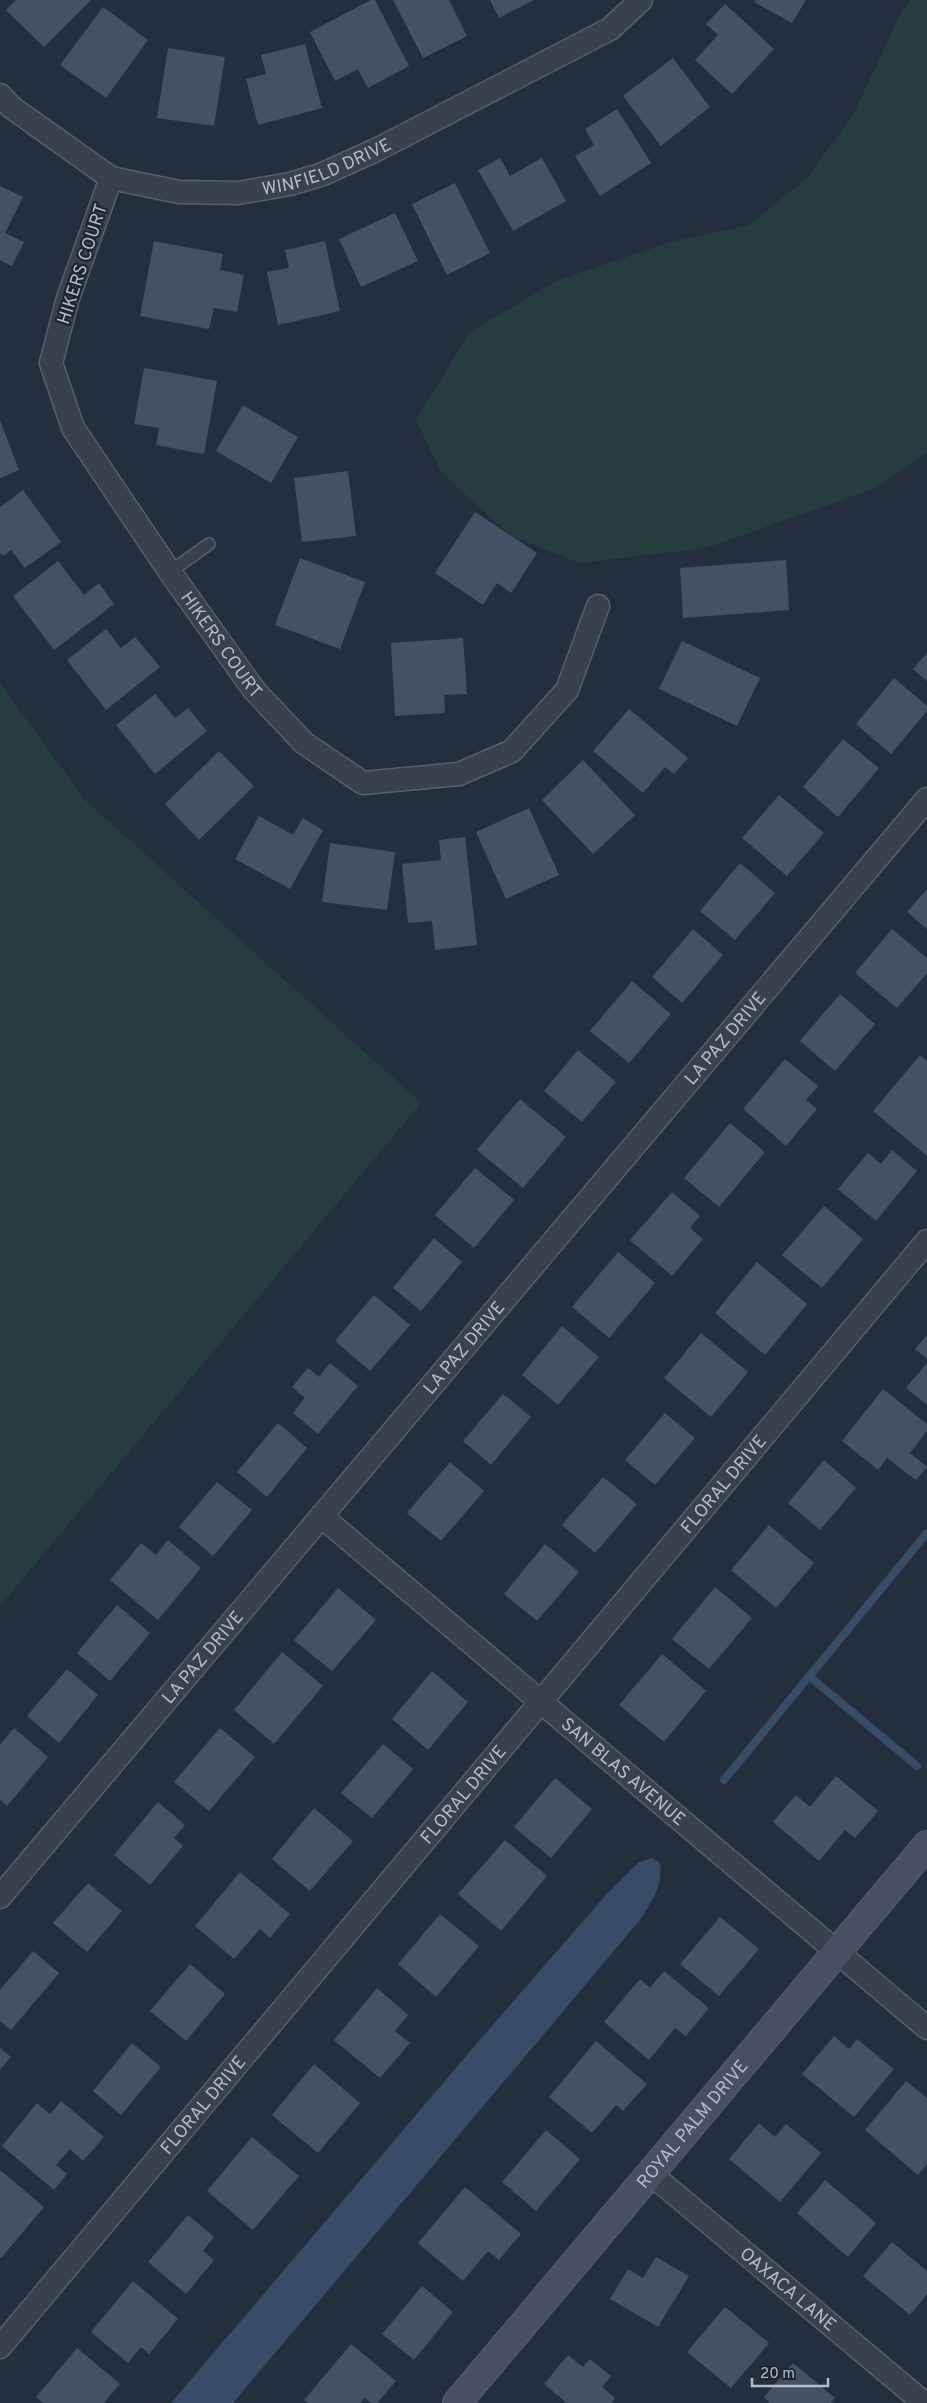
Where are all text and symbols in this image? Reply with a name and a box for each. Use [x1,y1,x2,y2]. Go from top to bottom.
street label: WINFIELD DRIVE [260,134,396,202]
street label: HIKERS COURT [53,201,114,328]
street label: HIKERS COURT [175,588,266,704]
street label: LA PAZ DRIVE [680,988,772,1091]
street label: LA PAZ DRIVE [419,1297,511,1400]
street label: FLORAL DRIVE [676,1431,772,1539]
street label: LA PAZ DRIVE [158,1607,250,1709]
street label: SAN BLAS AVENUE [556,1714,690,1832]
street label: FLORAL DRIVE [416,1741,512,1850]
street label: FLORAL DRIVE [156,2052,252,2160]
street label: ROYAL PALM DRIVE [632,2056,754,2194]
street label: OAXACA LANE [734,2243,840,2337]
scale bar [752,2356,828,2388]
text: 20 m [760,2365,795,2384]

